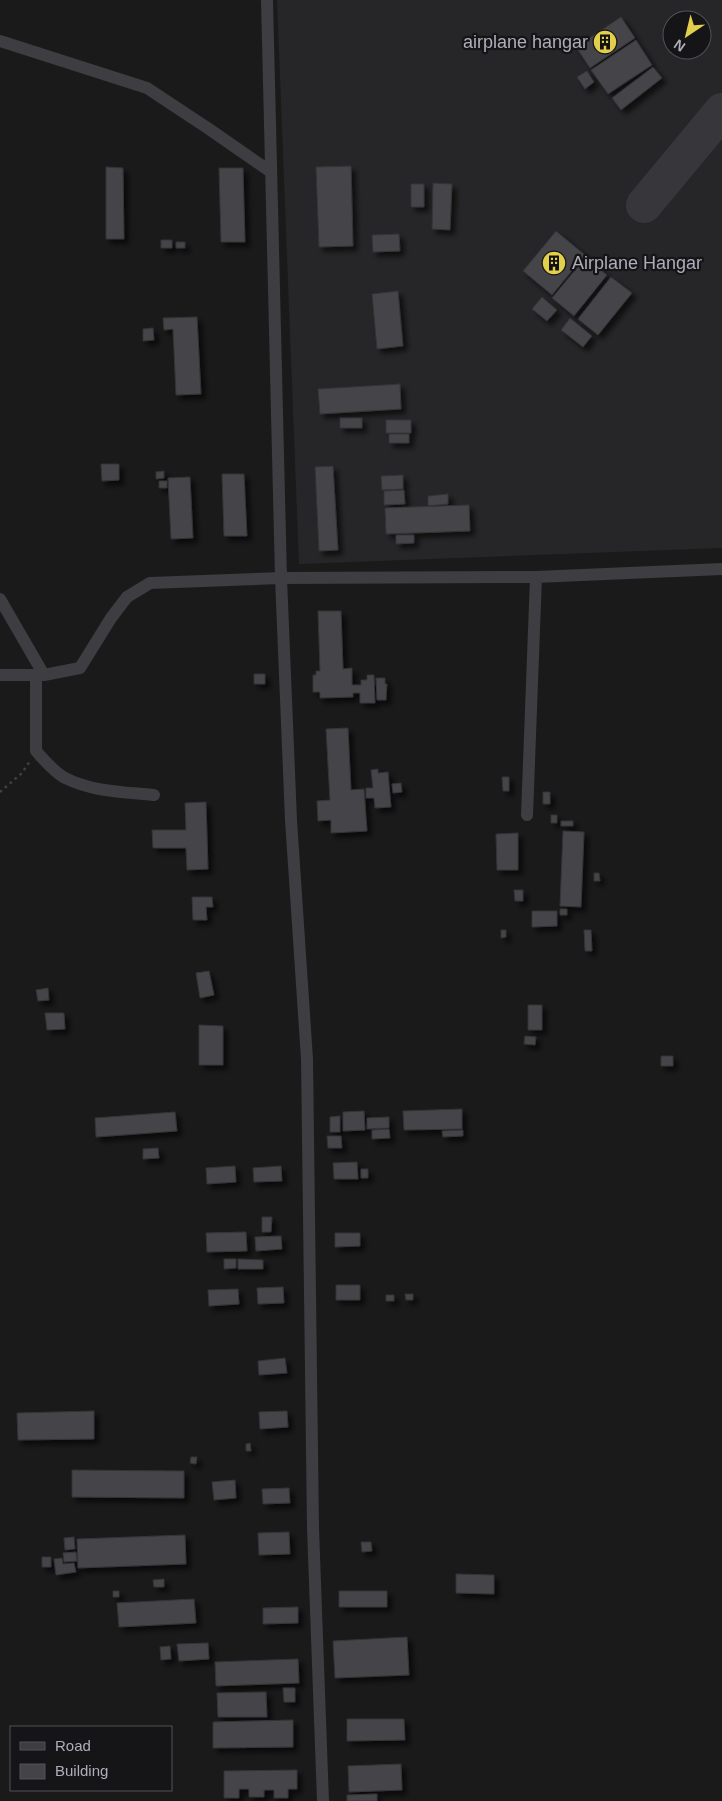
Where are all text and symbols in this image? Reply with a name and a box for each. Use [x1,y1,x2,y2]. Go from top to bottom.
north arrow [662,10,712,60]
building icon: airplane hangar [592,29,618,55]
place label: airplane hangar [463,32,588,52]
text: N [671,36,688,55]
building icon: Airplane Hangar [541,250,567,276]
place label: Airplane Hangar [572,253,702,273]
legend [10,1726,172,1791]
text: Road [55,1737,91,1754]
text: Building [55,1762,108,1779]

